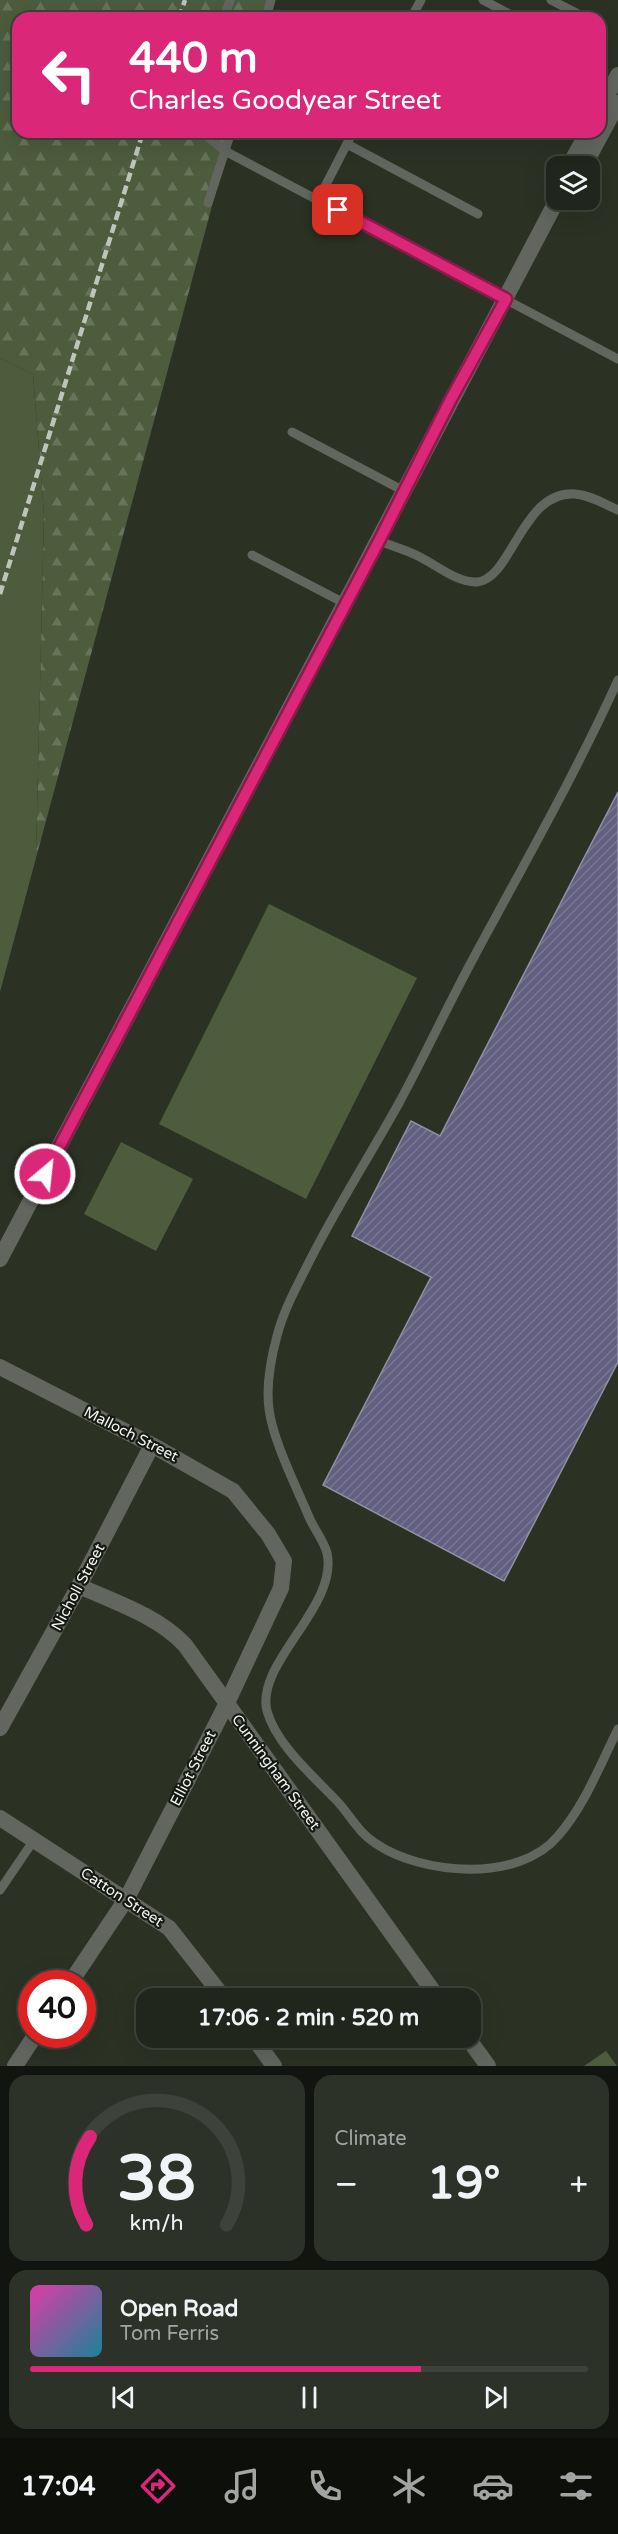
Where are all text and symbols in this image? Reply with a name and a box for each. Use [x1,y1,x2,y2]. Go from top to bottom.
text: 440 m [129,33,258,84]
icon: left [30,36,108,114]
text: Charles Goodyear Street [129,84,441,117]
map controls [546,156,600,210]
button: layers [546,156,600,210]
pin [312,184,363,235]
icon: arrive [321,193,354,226]
position arrow [13,1142,77,1206]
street label: Malloch Street [81,1403,181,1466]
street label: Nicholl Street [47,1540,109,1634]
street label: Cunningham Street [228,1711,324,1833]
street label: Elliot Street [166,1727,220,1809]
street label: Catton Street [77,1864,167,1931]
speed limit sign: 40 [18,1970,96,2048]
text: 17:06 · 2 min · 520 m [198,2005,419,2031]
text: Climate [335,2127,407,2151]
text: 38 [118,2142,196,2217]
text: 19° [427,2157,500,2211]
text: − [335,2165,358,2204]
text: + [569,2165,588,2204]
text: km/h [130,2210,184,2236]
text: Open Road [120,2296,238,2322]
text: Tom Ferris [120,2322,219,2346]
icon: previous [107,2381,140,2414]
icon: pause [293,2381,326,2414]
icon: next [479,2381,512,2414]
icon: directions [137,2465,179,2507]
icon: music [221,2465,263,2507]
icon: phone [304,2465,346,2507]
icon: climate [388,2465,430,2507]
icon: car [472,2465,514,2507]
icon: filters [555,2465,597,2507]
text: 17:04 [21,2470,96,2503]

